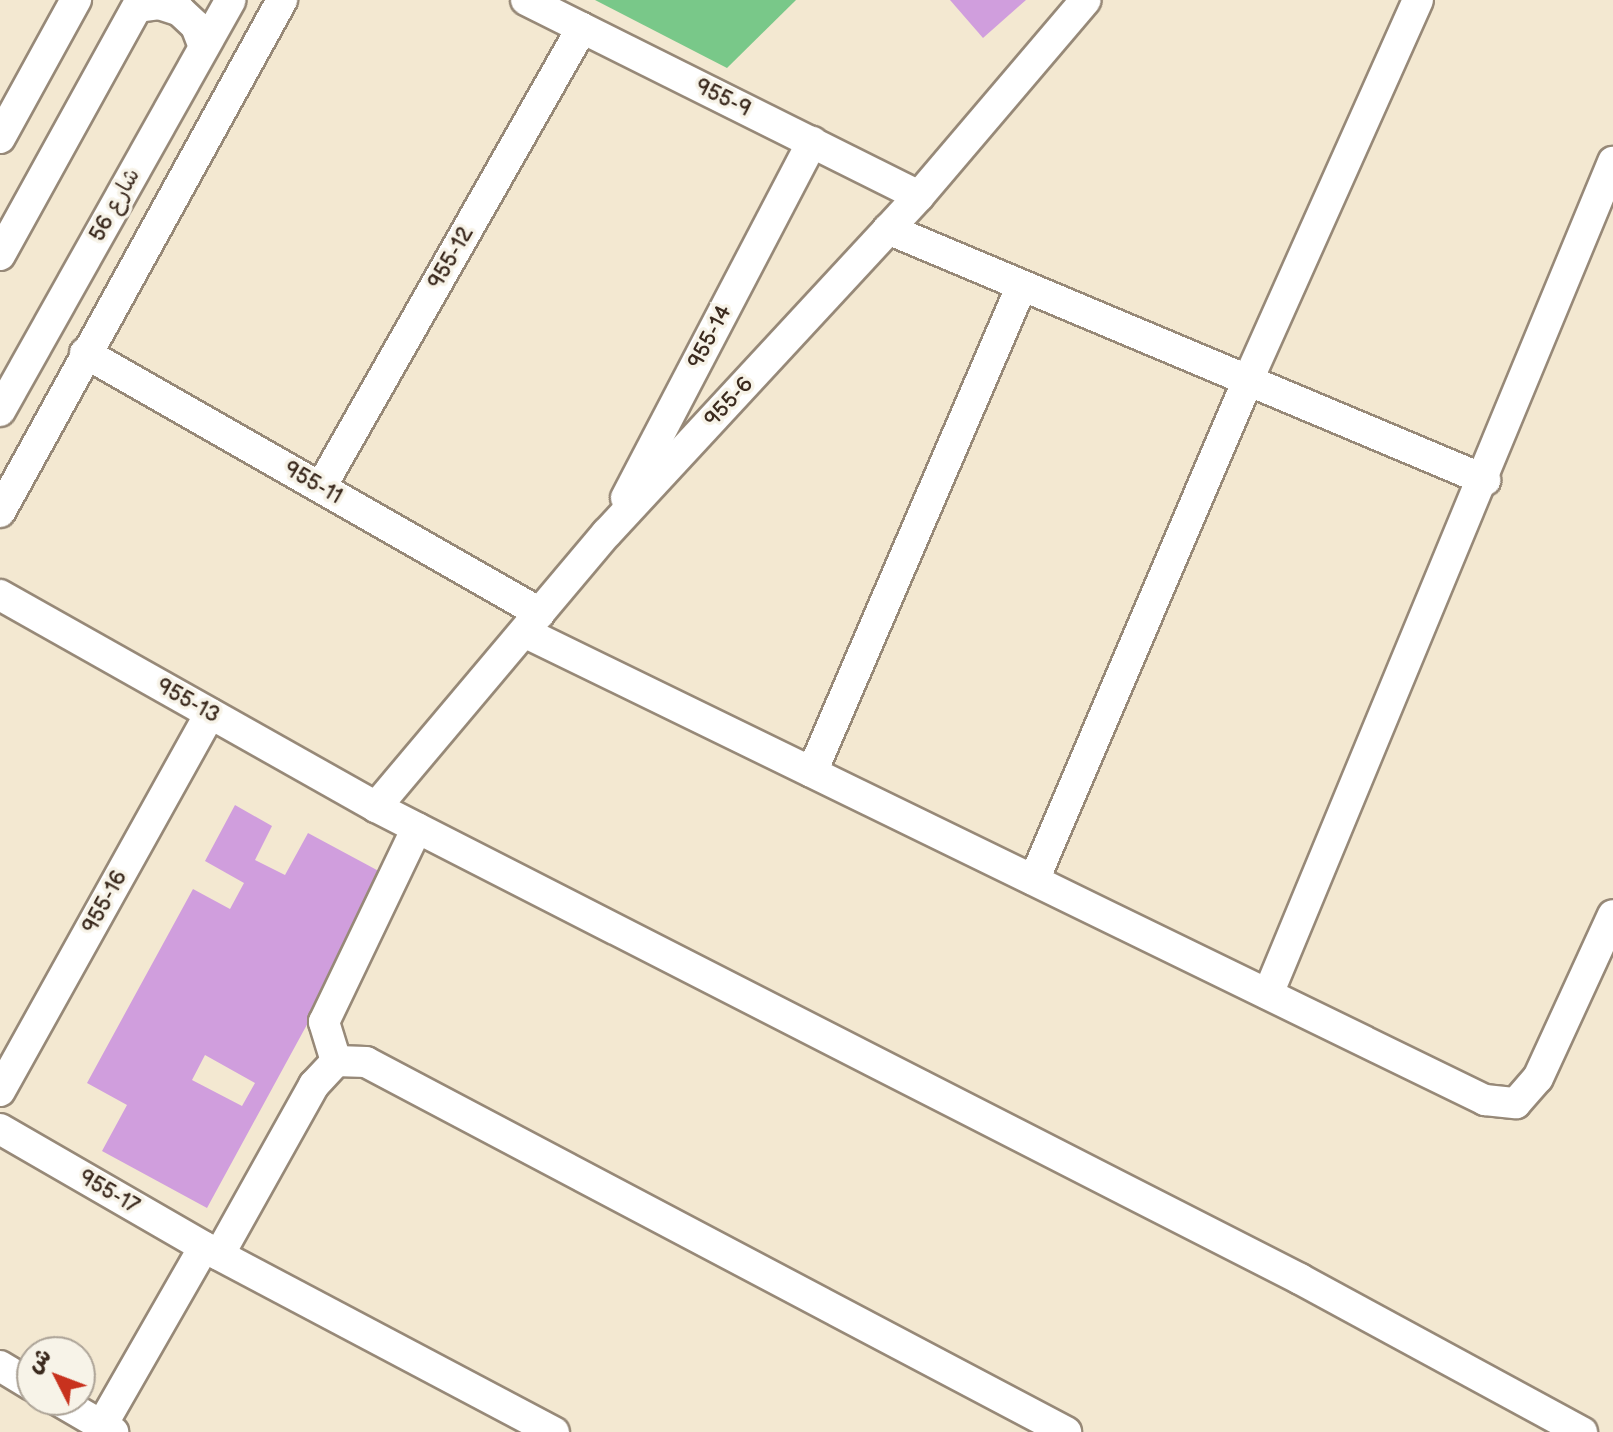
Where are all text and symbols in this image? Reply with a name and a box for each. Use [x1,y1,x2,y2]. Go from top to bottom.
street label: 955-9 [691,73,755,123]
street label: شارع 56 [84,164,146,246]
street label: 955-12 [423,222,479,294]
street label: 955-14 [682,301,738,373]
street label: 955-6 [699,371,759,433]
street label: 955-11 [279,456,347,510]
street label: 955-13 [152,673,224,729]
street label: 955-16 [77,866,133,938]
street label: 955-17 [74,1164,144,1220]
north arrow [16,1336,96,1416]
text: ش [21,1343,57,1379]

